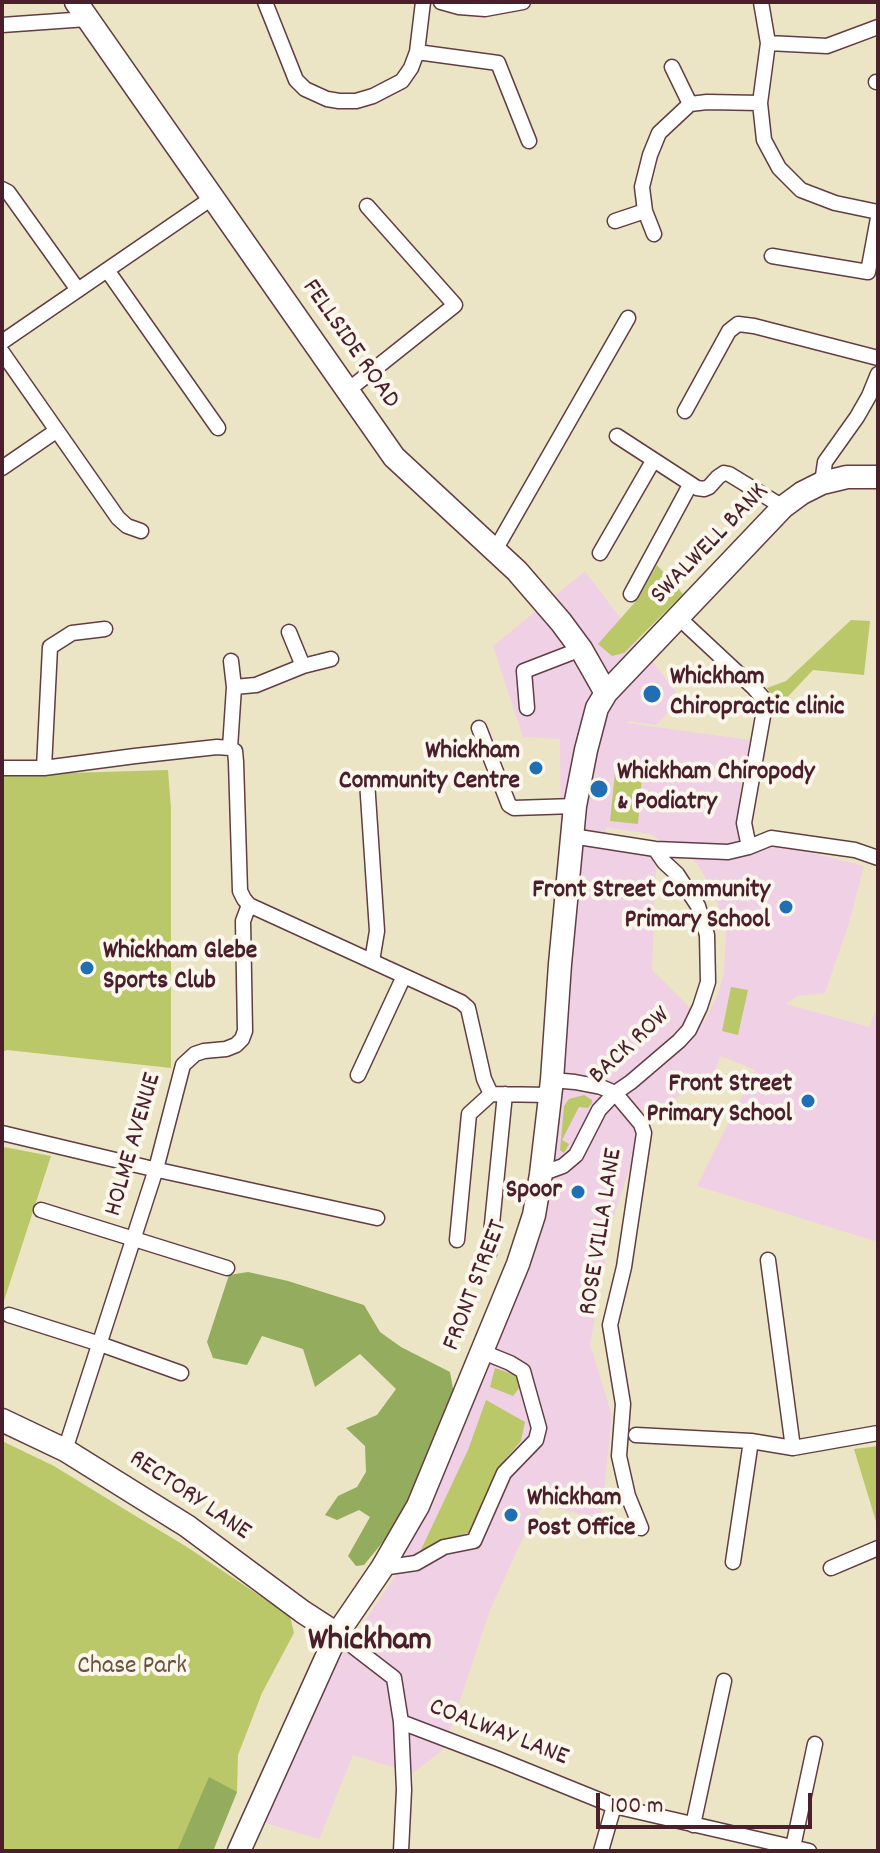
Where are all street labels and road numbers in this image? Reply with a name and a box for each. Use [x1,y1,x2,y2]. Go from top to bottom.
street label: FELLSIDE ROAD [293,274,405,416]
street label: SWALWELL BANK [645,478,777,612]
street label: BACK ROW [584,1002,678,1092]
street label: HOLME AVENUE [100,1070,170,1220]
street label: ROSE VILLA LANE [574,1146,632,1318]
street label: FRONT STREET [438,1216,516,1356]
street label: RECTORY LANE [122,1445,256,1549]
street label: COALWAY LANE [424,1693,572,1775]

